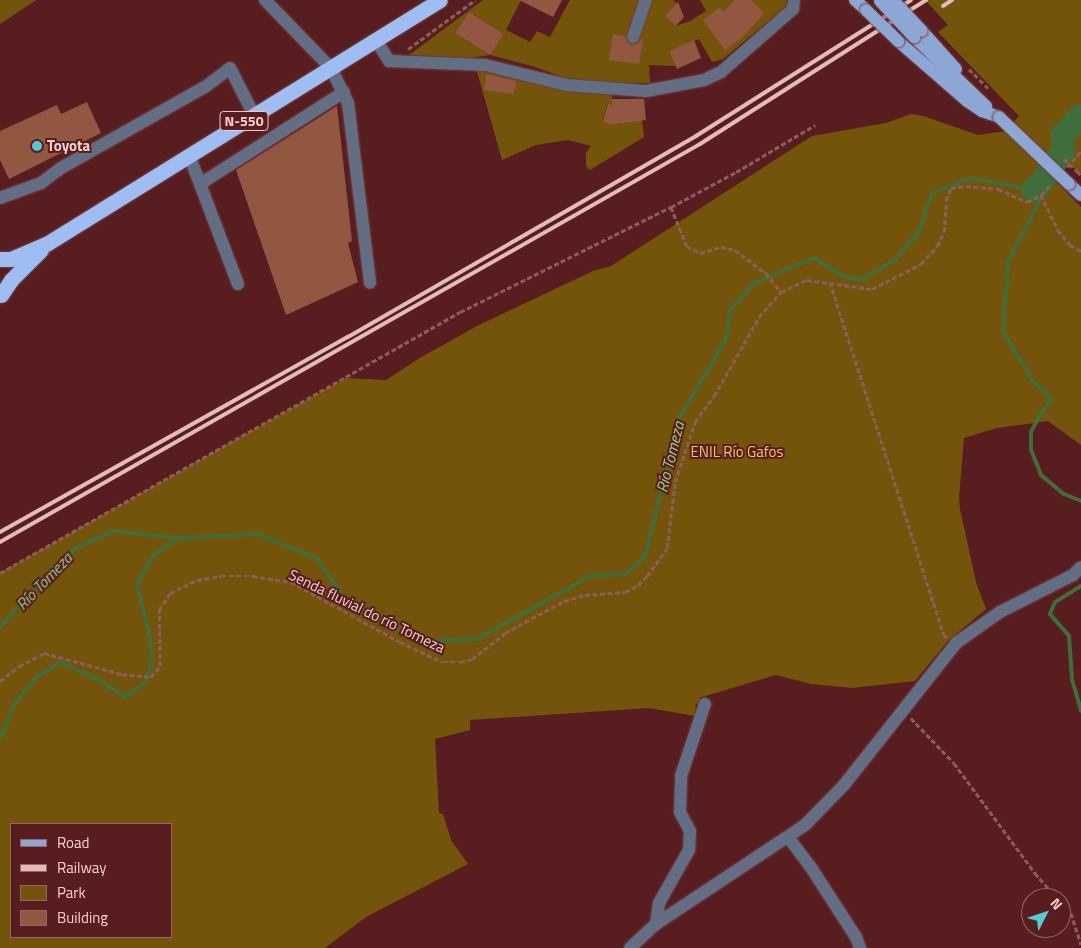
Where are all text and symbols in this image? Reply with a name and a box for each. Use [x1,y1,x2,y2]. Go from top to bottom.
road number: N-550 [219,110,269,132]
place label: Toyota [47,137,90,155]
marker: Toyota [31,140,43,152]
water label: Río Tomeza [652,420,688,494]
park label: ENIL Río Gafos [691,443,783,461]
water label: Río Tomeza [12,548,76,614]
street label: Senda fluvial do río Tomeza [286,565,448,657]
legend [10,823,172,938]
text: Road [57,831,89,854]
text: Railway [57,856,107,879]
text: Park [57,881,86,904]
north arrow [1021,888,1071,938]
text: N [1046,893,1068,914]
text: Building [57,906,108,929]

